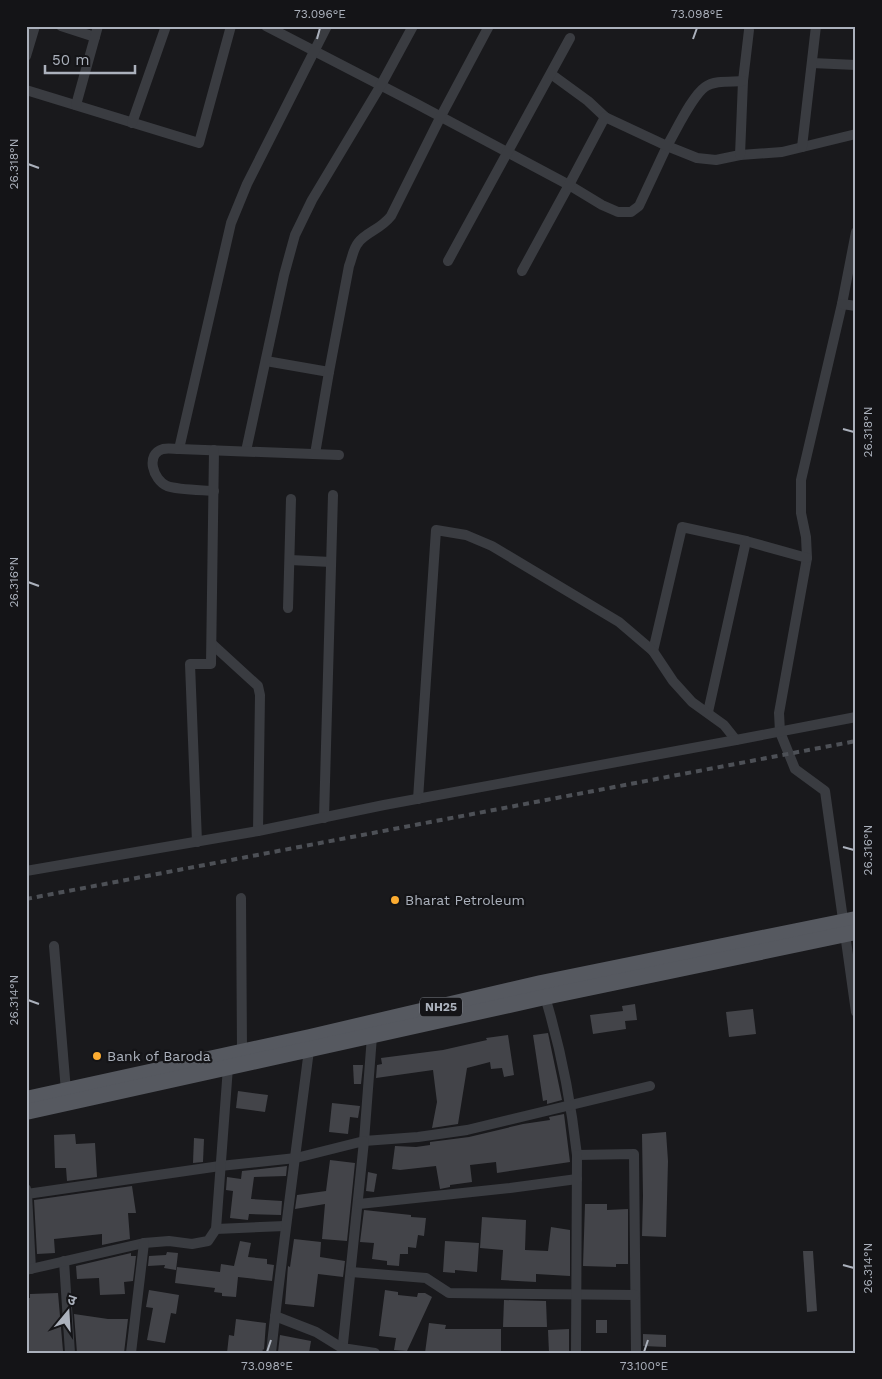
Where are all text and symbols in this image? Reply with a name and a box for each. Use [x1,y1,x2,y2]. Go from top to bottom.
text: 73.096°E [294,7,346,21]
text: 73.098°E [671,7,723,21]
scale bar [45,42,135,74]
text: 50 m [52,51,89,69]
text: 26.318°N [7,139,21,189]
text: 26.318°N [861,407,875,457]
text: 26.316°N [7,557,21,607]
text: 26.316°N [861,825,875,875]
place label: Bharat Petroleum [405,892,525,908]
marker: Bharat Petroleum [389,894,401,906]
text: 26.314°N [7,975,21,1025]
road number: NH25 [420,998,462,1016]
place label: Bank of Baroda [107,1048,211,1064]
marker: Bank of Baroda [91,1050,103,1062]
text: 26.314°N [861,1243,875,1293]
north arrow [42,1286,92,1336]
text: उ [66,1291,79,1309]
text: 73.098°E [241,1359,293,1373]
text: 73.100°E [620,1359,668,1373]

